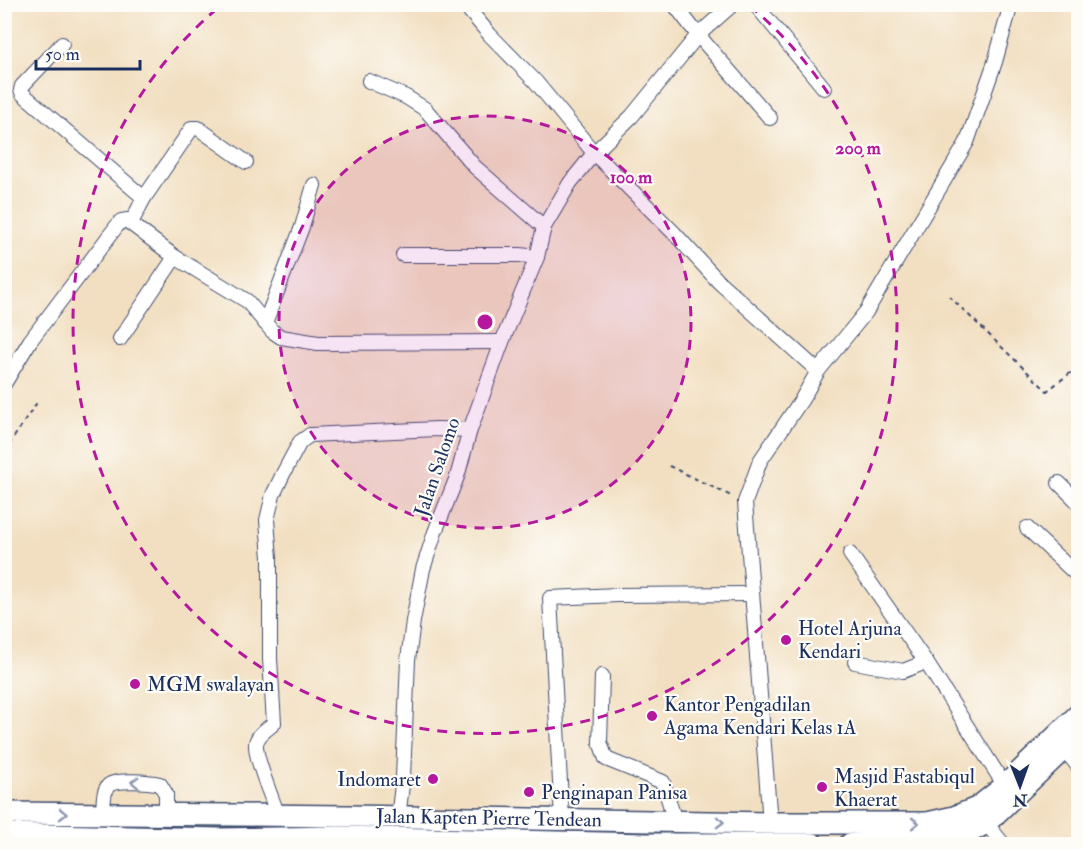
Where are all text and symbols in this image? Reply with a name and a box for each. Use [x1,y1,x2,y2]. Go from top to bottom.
scale bar [36,33,140,71]
text: 50 m [45,43,80,66]
text: 200 m [835,137,882,160]
text: 100 m [610,166,653,189]
centre of rings [475,312,495,332]
street label: Jalan Salomo [408,414,466,521]
place label: Hotel Arjuna Kendari [798,616,902,664]
marker: Hotel Arjuna Kendari [779,633,793,647]
place label: MGM swalayan [147,672,274,697]
marker: MGM swalayan [128,677,142,691]
place label: Kantor Pengadilan Agama Kendari Kelas 1A [663,692,857,740]
marker: Kantor Pengadilan Agama Kendari Kelas 1A [645,709,659,723]
north arrow [990,756,1050,816]
place label: Masjid Fastabiqul Khaerat [834,764,975,812]
place label: Indomaret [337,767,422,792]
marker: Indomaret [426,772,440,786]
one-way arrow [131,776,140,788]
place label: Penginapan Panisa [541,780,688,806]
marker: Masjid Fastabiqul Khaerat [815,780,829,794]
marker: Penginapan Panisa [522,785,536,799]
text: N [1012,790,1029,810]
street label: Jalan Kapten Pierre Tendean [375,804,602,833]
one-way arrow [58,808,67,821]
one-way arrow [715,816,724,828]
one-way arrow [910,817,919,829]

